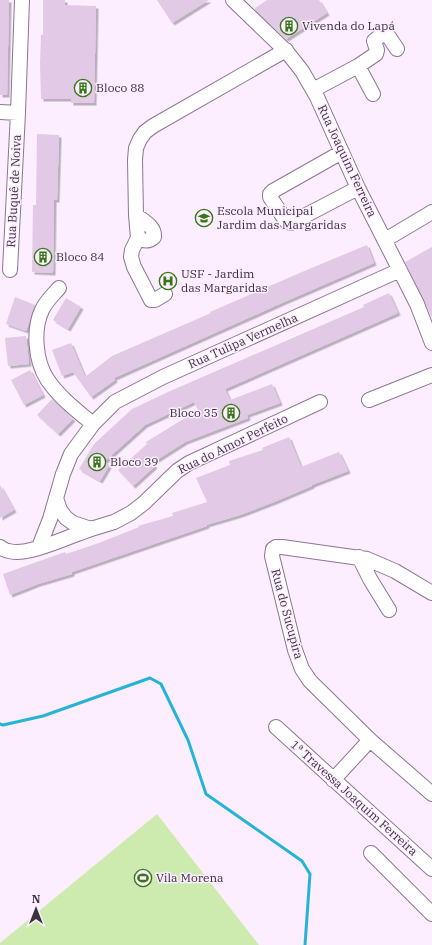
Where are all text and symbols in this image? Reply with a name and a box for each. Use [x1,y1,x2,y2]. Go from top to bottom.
building icon: Vivenda do Lapá [279,16,299,36]
place label: Vivenda do Lapá [302,18,396,33]
building icon: Bloco 88 [73,78,93,98]
place label: Bloco 88 [96,80,145,95]
street label: Rua Joaquim Ferreira [315,102,380,220]
street label: Rua Buquê de Noiva [3,134,24,248]
place label: Escola Municipal Jardim das Margaridas [217,203,346,232]
school or university icon: Escola Municipal Jardim das Margaridas [194,208,214,228]
building icon: Bloco 84 [33,247,53,267]
place label: Bloco 84 [56,249,105,264]
place label: USF - Jardim das Margaridas [181,266,268,295]
hospital icon: USF - Jardim das Margaridas [158,271,178,291]
street label: Rua Tulipa Vermelha [186,309,300,372]
building icon: Bloco 35 [221,403,241,423]
place label: Bloco 35 [169,405,218,420]
street label: Rua do Amor Perfeito [175,410,290,477]
building icon: Bloco 39 [87,452,107,472]
place label: Bloco 39 [110,454,159,469]
street label: Rua do Sucupira [268,567,307,661]
street label: 1ª Travessa Joaquim Ferreira [288,737,421,859]
sports icon: Vila Morena [133,868,153,888]
place label: Vila Morena [156,870,224,885]
north arrow [16,889,56,929]
text: N [32,892,41,906]

